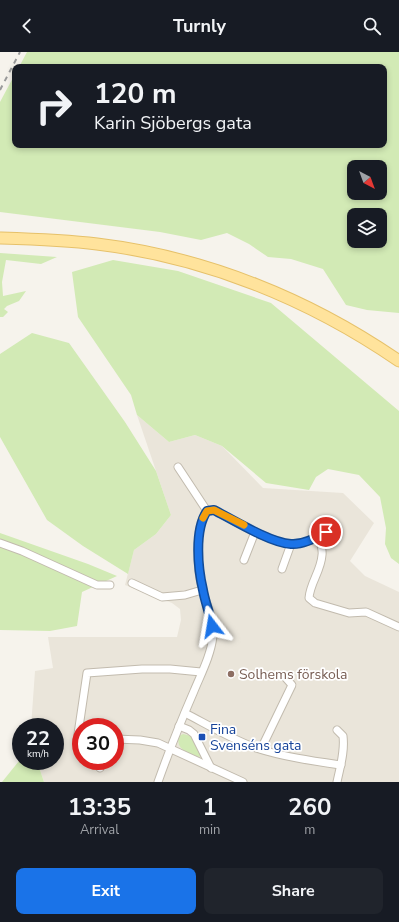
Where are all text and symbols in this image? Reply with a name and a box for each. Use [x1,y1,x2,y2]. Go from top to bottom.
text: Turnly [173,14,226,38]
icon: back [16,15,38,37]
icon: search [361,15,383,37]
text: 120 m [94,75,177,113]
icon: right [28,80,80,132]
text: Karin Sjöbergs gata [94,111,252,135]
north arrow [347,160,387,200]
map controls [347,160,387,248]
button: layers [347,208,387,248]
pin [309,515,343,549]
icon: arrive [315,521,337,543]
position arrow [191,605,233,647]
place label: Solhems förskola [239,665,347,684]
marker: Solhems förskola [226,669,236,679]
speed limit sign: 30 [72,718,124,770]
place label: Fina Svenséns gata [210,720,301,755]
text: 22 [26,725,50,752]
marker: Fina Svenséns gata [197,732,207,742]
text: km/h [27,747,49,761]
text: 13:35 [68,791,131,823]
text: 1 [202,791,217,823]
text: 260 [288,791,331,823]
text: Arrival [80,821,119,839]
text: min [199,821,220,839]
text: m [304,821,315,839]
button: Exit [16,868,196,914]
button: Share [204,868,383,914]

